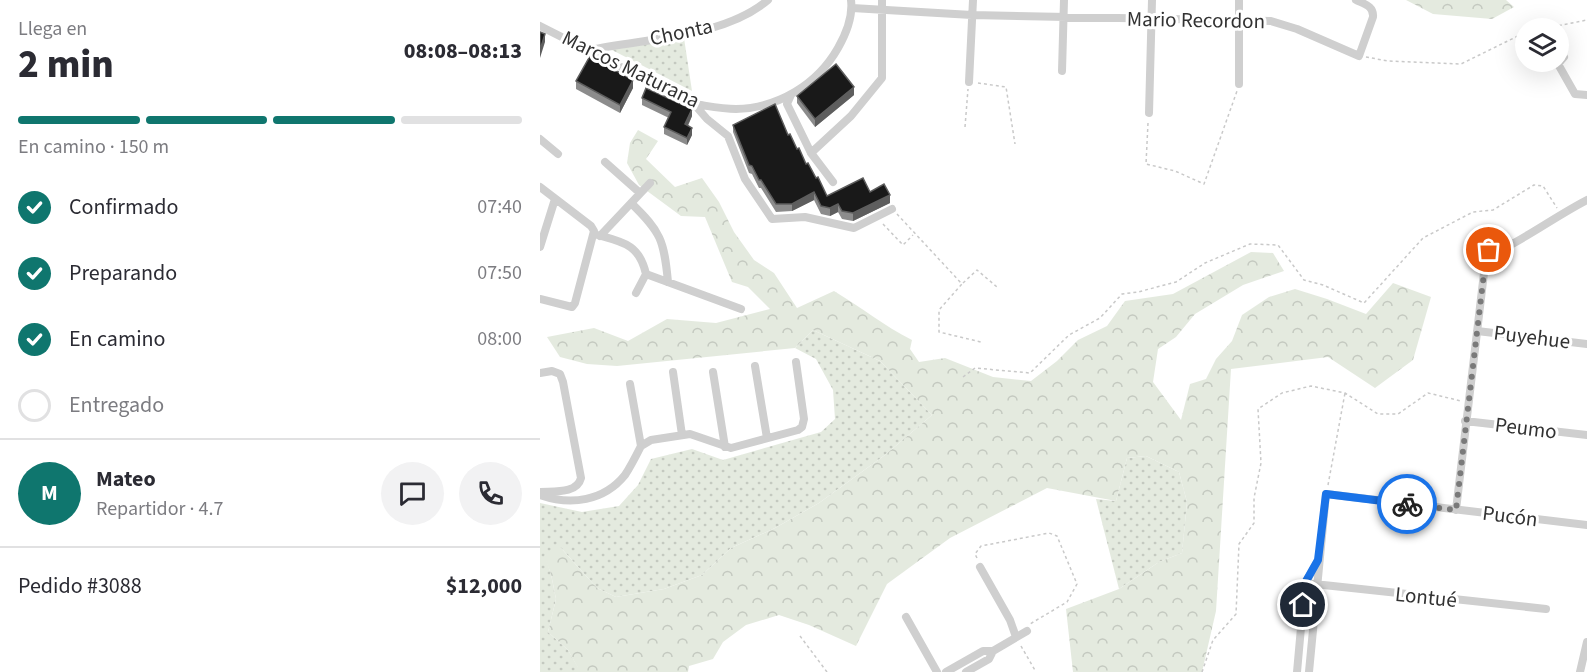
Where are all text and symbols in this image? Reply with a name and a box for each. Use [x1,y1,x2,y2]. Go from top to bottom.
street label: Mario Recordon [1127,4,1265,36]
street label: Chonta [647,11,715,53]
text: Llega en [18,15,87,43]
map controls [1515,18,1569,72]
button: layers [1515,18,1569,72]
street label: Marcos Maturana [557,23,705,115]
text: 08:08–08:13 [404,35,522,67]
text: 2 min [18,37,114,93]
text: En camino · 150 m [18,133,169,161]
icon: check [18,191,51,224]
text: Confirmado [69,191,178,223]
text: 07:40 [477,193,522,221]
pin [1463,224,1514,275]
icon: bag [1472,233,1505,266]
icon: check [18,257,51,290]
text: Preparando [69,257,177,289]
text: 07:50 [477,259,522,287]
street label: Puyehue [1492,317,1572,357]
icon: check [18,323,51,356]
text: En camino [69,323,166,355]
text: 08:00 [477,325,522,353]
text: Entregado [69,389,164,421]
street label: Peumo [1493,409,1559,447]
button: chat [381,462,444,525]
button: phone [459,462,522,525]
text: Mateo [96,463,156,495]
courier [1377,474,1437,534]
text: M [41,477,58,509]
icon: bike [1391,488,1424,521]
text: Repartidor · 4.7 [96,495,223,523]
street label: Pucón [1481,498,1539,534]
text: Pedido #3088 [18,570,142,602]
text: $12,000 [446,570,522,602]
pin [1277,579,1328,630]
street label: Lontué [1394,579,1458,615]
icon: home [1286,588,1319,621]

